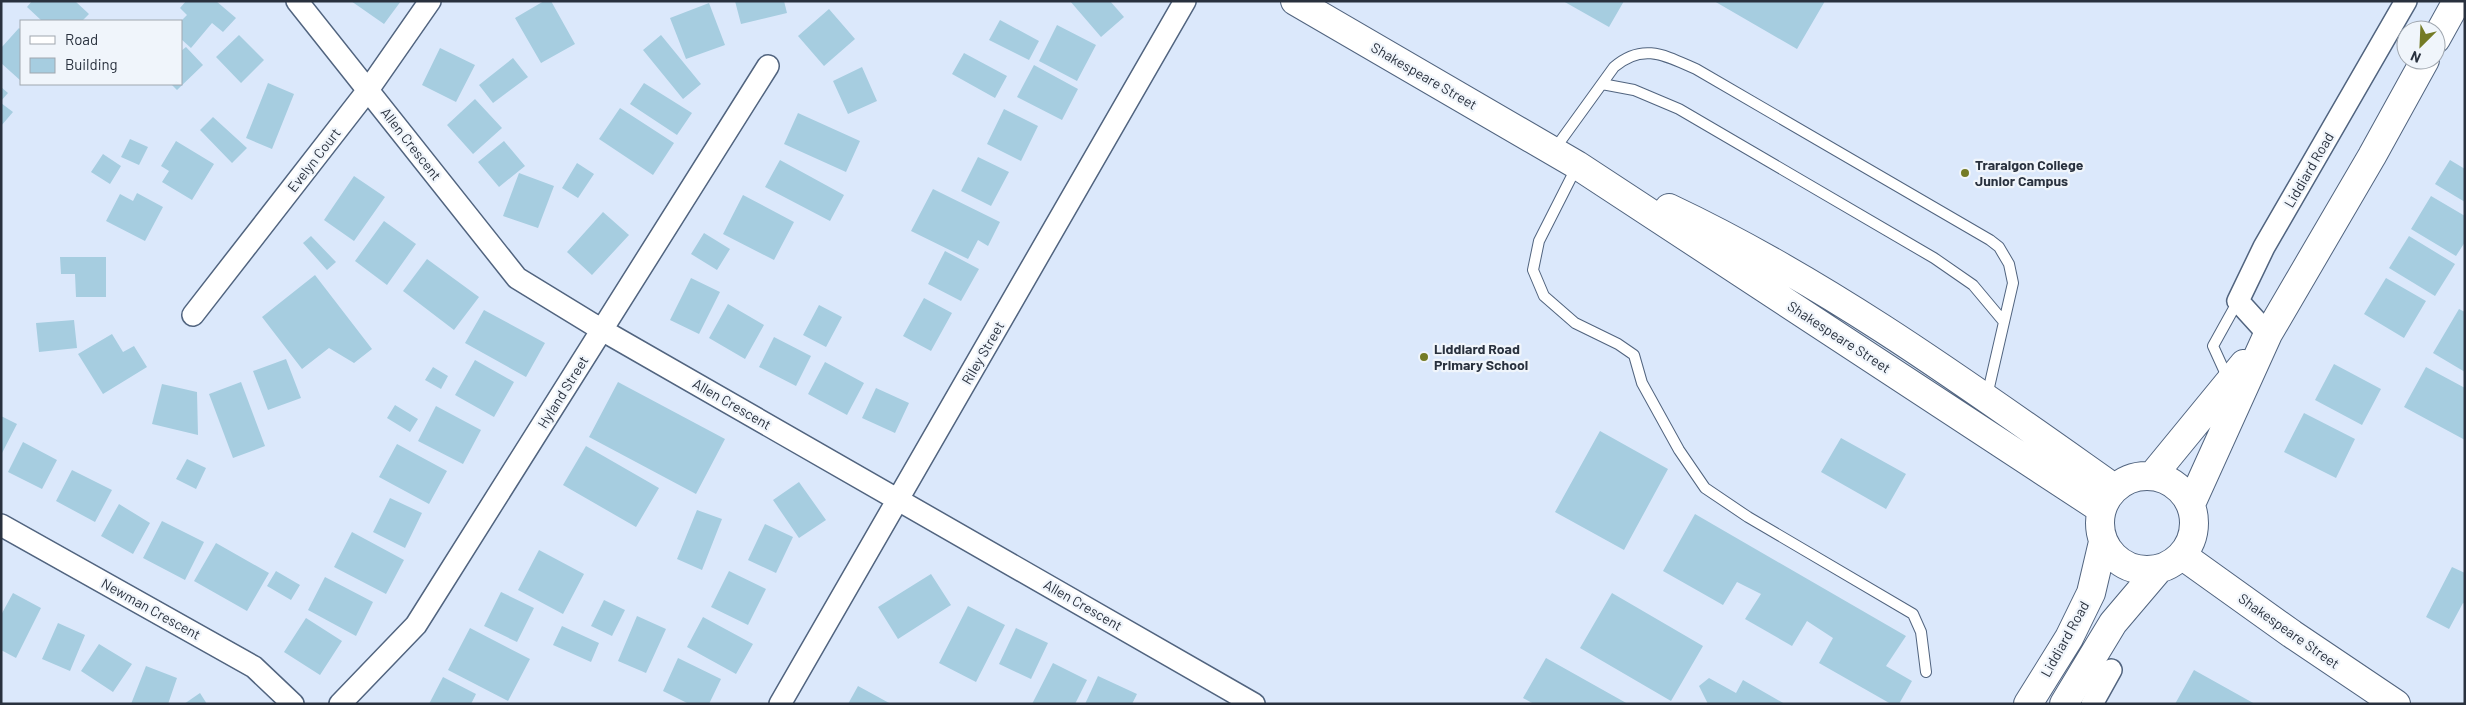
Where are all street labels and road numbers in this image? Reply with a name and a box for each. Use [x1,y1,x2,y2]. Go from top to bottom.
street label: Shakespeare Street [1368,38,1480,113]
street label: Allen Crescent [378,104,445,183]
street label: Evelyn Court [283,124,344,195]
street label: Liddiard Road [2280,129,2337,210]
street label: Shakespeare Street [1785,297,1894,376]
street label: Riley Street [958,318,1007,387]
street label: Hyland Street [534,352,592,431]
street label: Allen Crescent [690,374,774,433]
street label: Newman Crescent [99,574,204,643]
street label: Allen Crescent [1041,575,1125,634]
street label: Shakespeare Street [2236,589,2343,672]
street label: Liddiard Road [2037,598,2092,680]

